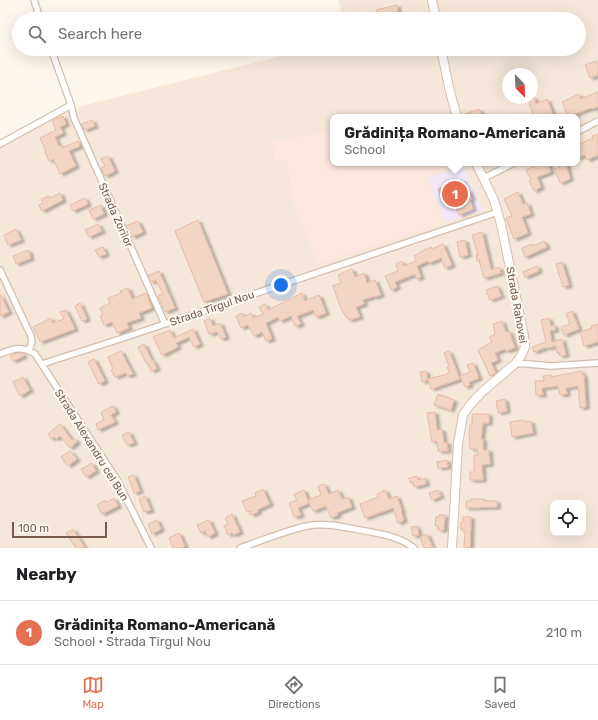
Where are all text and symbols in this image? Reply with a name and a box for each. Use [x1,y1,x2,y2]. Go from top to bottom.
search box [12,12,586,56]
icon: search [26,23,48,45]
text: Search here [58,25,142,43]
north arrow [502,68,538,104]
popup [330,114,580,166]
text: Grădinița Romano-Americană [344,124,566,142]
text: School [344,142,386,157]
pin: 1 [442,179,468,209]
street label: Strada Zorilor [95,181,136,250]
street label: Strada Rahovei [503,266,530,344]
your location [271,275,291,295]
street label: Strada Tîrgul Nou [168,288,256,329]
street label: Strada Alexandru cel Bun [52,387,131,504]
map controls [550,500,586,536]
button: locate [550,500,586,536]
scale bar [12,520,107,539]
text: 100 m [18,522,49,535]
text: Nearby [16,564,77,584]
text: Grădinița Romano-Americană [54,616,275,634]
text: 1 [26,625,32,640]
text: 210 m [546,625,582,640]
text: School · Strada Tîrgul Nou [54,634,211,649]
tab: Map [82,674,104,711]
tab: Directions [268,674,320,711]
tab: Saved [485,674,516,711]

